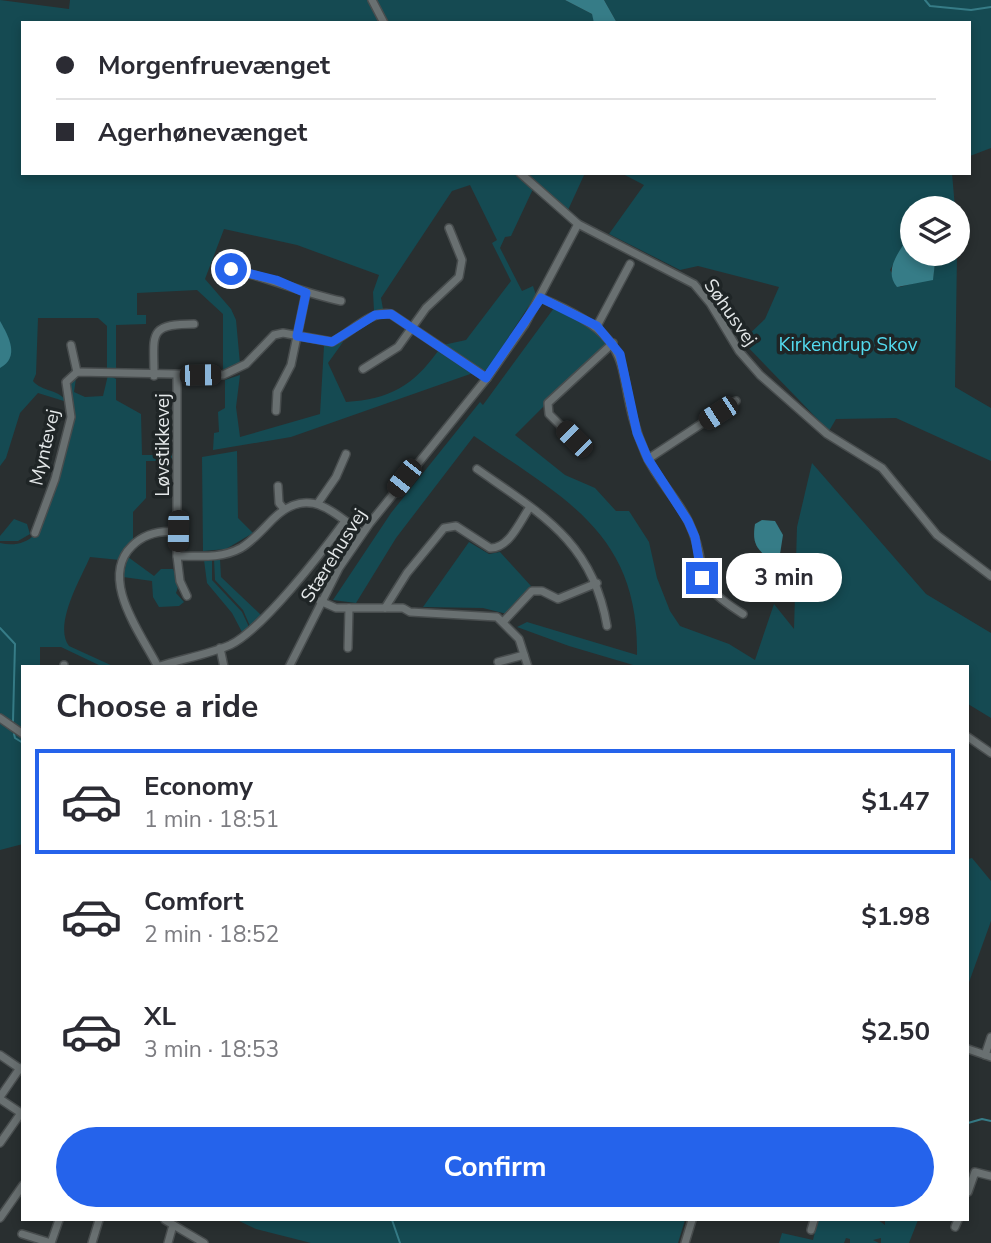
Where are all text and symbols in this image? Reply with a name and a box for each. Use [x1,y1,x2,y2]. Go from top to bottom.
text: Morgenfruevænget [98,48,330,83]
text: Agerhønevænget [98,115,307,150]
map controls [900,196,970,266]
button: layers [900,196,970,266]
route start [215,253,247,285]
street label: Søhusvej [697,274,763,352]
park label: Kirkendrup Skov [779,332,918,358]
car [179,364,222,386]
street label: Løvstikkevej [150,393,176,497]
car [695,393,742,433]
street label: Myntevej [24,406,66,488]
car [552,417,597,461]
car [383,455,426,501]
street label: Stærehusvej [295,504,373,607]
car [168,510,189,552]
callout: 3 min [726,554,842,602]
route end [686,562,718,594]
text: 3 min [754,562,814,593]
text: Choose a ride [56,685,258,728]
text: Economy [144,769,253,804]
icon: car [60,770,123,833]
text: $1.47 [861,784,930,819]
text: 1 min · 18:51 [144,804,279,835]
text: Comfort [144,884,244,919]
icon: car [60,885,123,948]
text: $1.98 [861,899,930,934]
text: 2 min · 18:52 [144,919,279,950]
text: XL [144,999,176,1034]
icon: car [60,1000,123,1063]
text: $2.50 [861,1014,930,1049]
text: 3 min · 18:53 [144,1034,279,1065]
button: Confirm [56,1127,934,1207]

